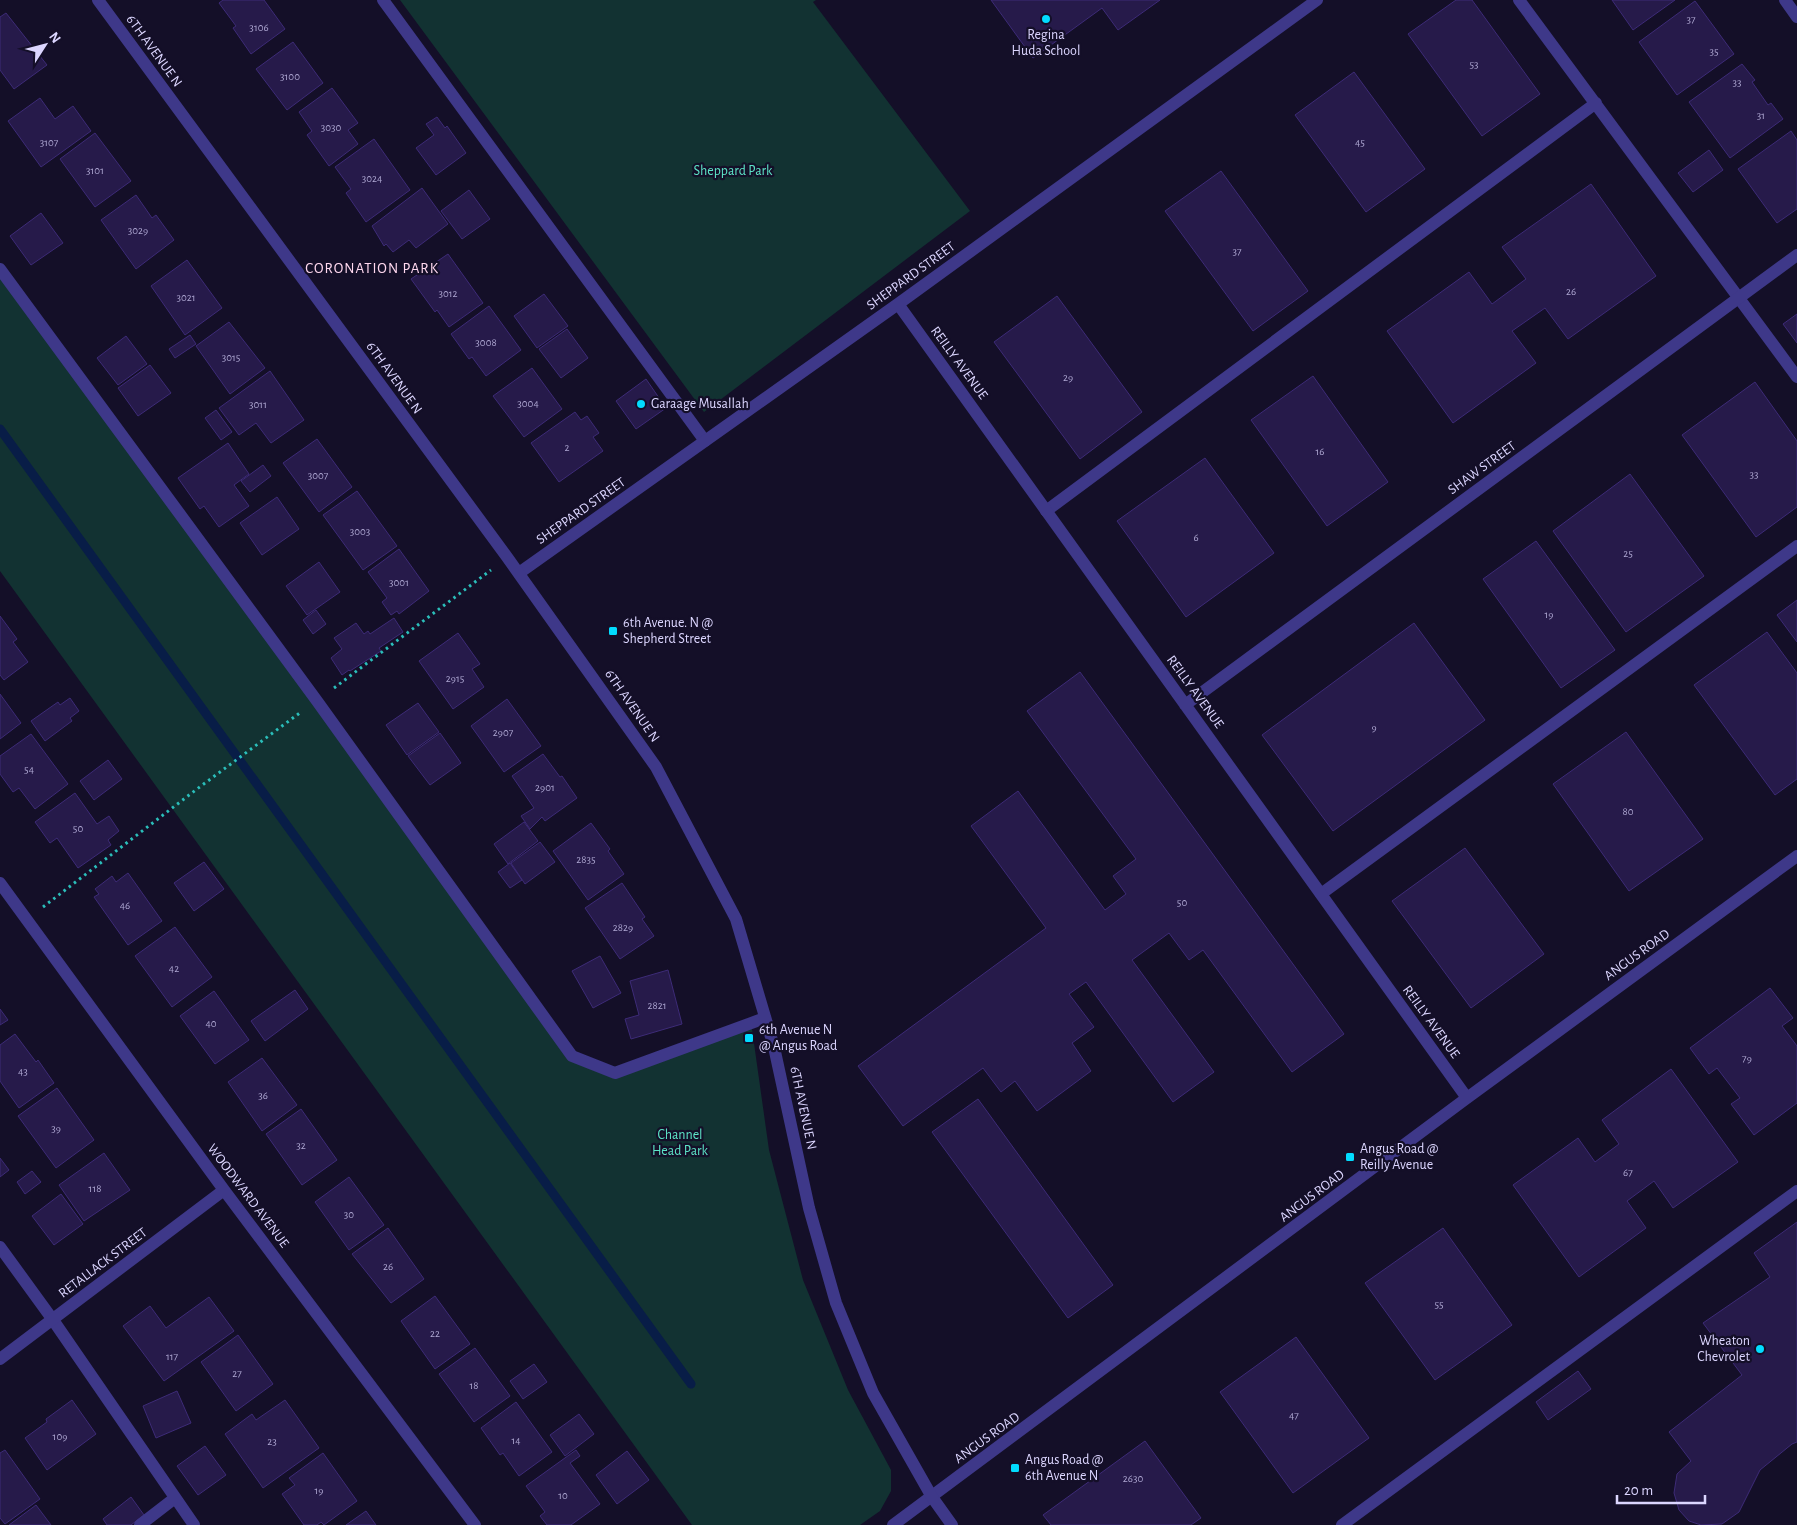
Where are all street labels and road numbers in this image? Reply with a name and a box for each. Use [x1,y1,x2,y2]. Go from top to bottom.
street label: 6TH AVENUE N [123,13,185,89]
street label: SHEPPARD STREET [864,239,958,313]
street label: REILLY AVENUE [928,324,990,402]
street label: 6TH AVENUE N [363,340,425,416]
street label: SHAW STREET [1445,439,1519,497]
street label: SHEPPARD STREET [534,475,628,547]
street label: REILLY AVENUE [1164,653,1226,731]
street label: 6TH AVENUE N [602,667,662,745]
street label: ANGUS ROAD [1602,927,1672,983]
street label: REILLY AVENUE [1400,983,1462,1061]
street label: 6TH AVENUE N [787,1065,819,1151]
street label: WOODWARD AVENUE [205,1142,292,1251]
street label: ANGUS ROAD [1277,1167,1347,1225]
street label: RETALLACK STREET [56,1225,150,1301]
street label: ANGUS ROAD [952,1410,1022,1466]

